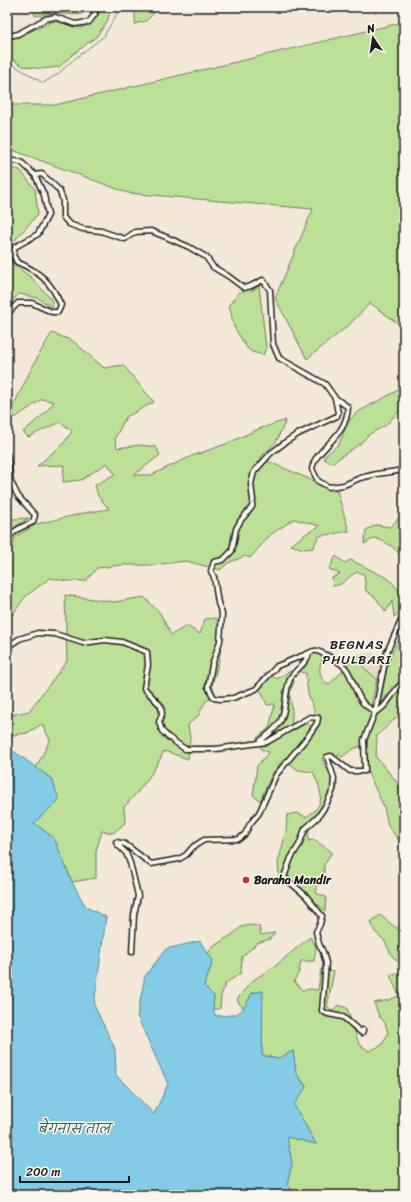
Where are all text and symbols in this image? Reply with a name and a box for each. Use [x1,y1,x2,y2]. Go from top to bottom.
north arrow [353,18,393,58]
text: N [364,19,377,39]
district label: BEGNAS PHULBARI [322,633,392,671]
place label: Baraha Mandir [254,869,332,891]
marker: Baraha Mandir [241,875,251,885]
water label: बेगनास ताल [38,1117,114,1140]
scale bar [20,1158,129,1184]
text: 200 m [26,1161,60,1183]

